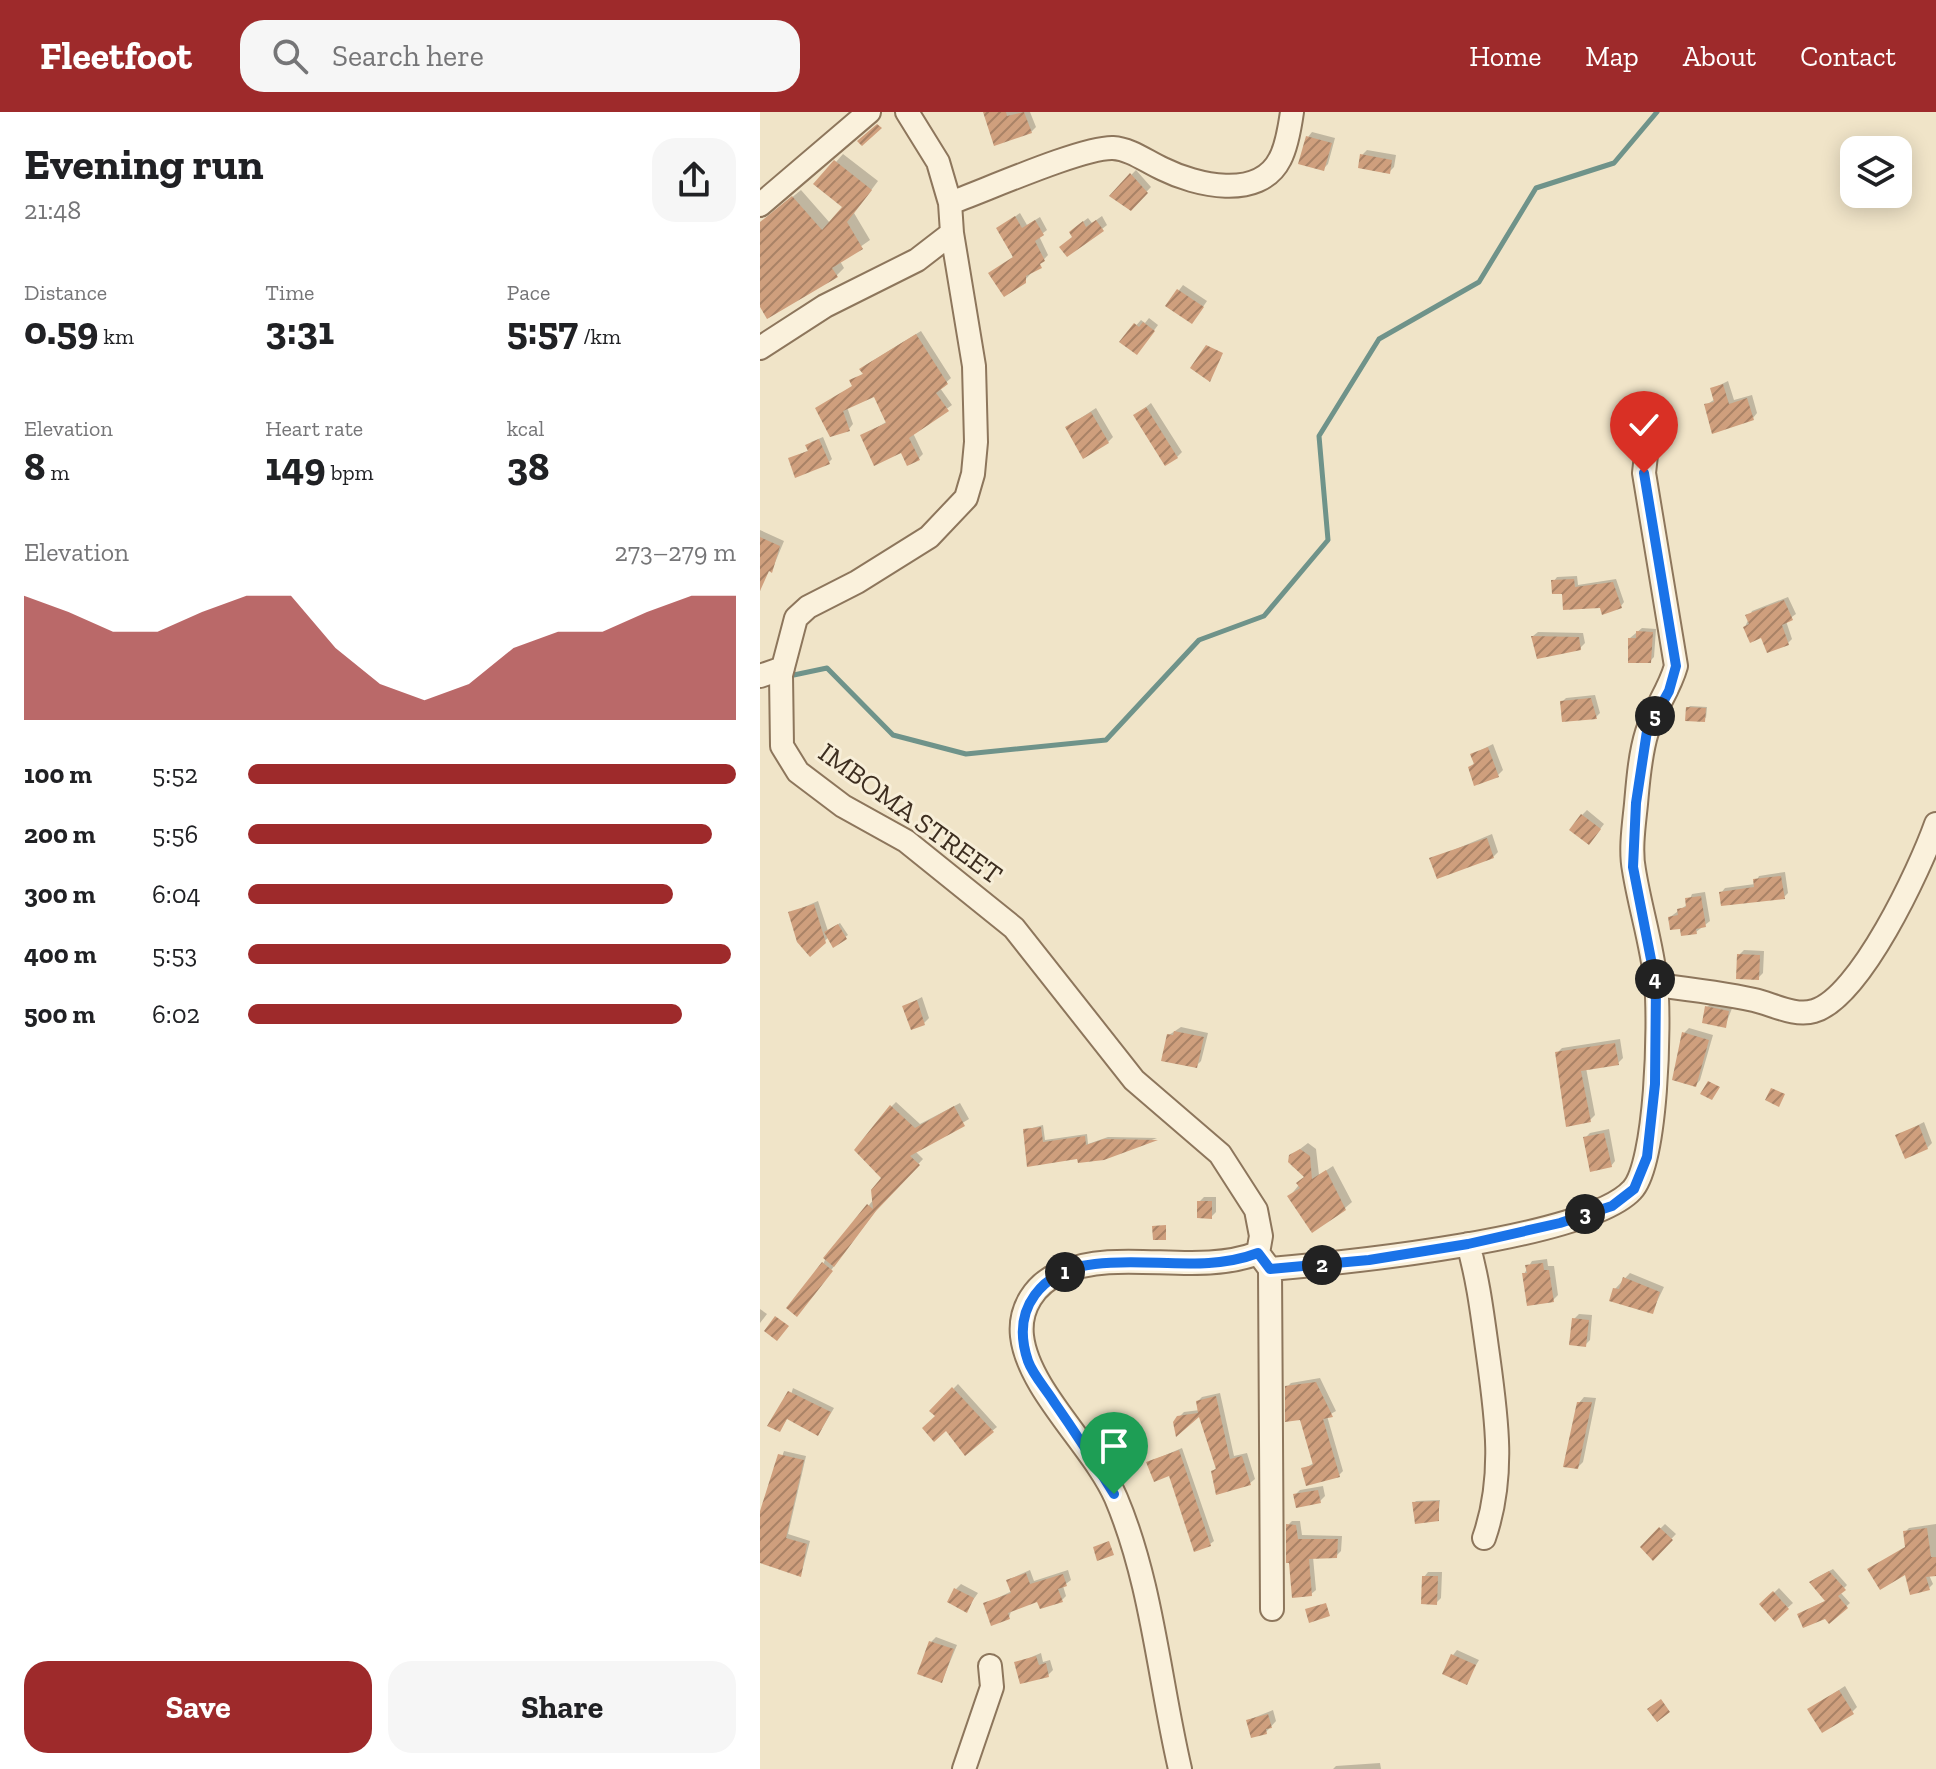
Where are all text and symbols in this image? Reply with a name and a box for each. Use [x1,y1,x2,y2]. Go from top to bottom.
search box [240,20,800,92]
text: Fleetfoot [40,33,192,79]
icon: search [268,34,312,78]
text: Search here [332,38,484,74]
text: Home [1469,40,1541,73]
text: Map [1585,40,1639,73]
text: About [1683,40,1756,73]
text: Contact [1800,40,1896,73]
map controls [1840,136,1912,208]
button: layers [1840,136,1912,208]
text: Evening run [24,137,264,190]
button: share [652,138,736,222]
text: 21:48 [24,194,81,226]
text: Distance [24,279,107,306]
text: Time [265,279,314,306]
text: Pace [507,279,550,306]
text: 0.59 [24,306,98,354]
text: 3:31 [265,306,334,354]
text: 5:57 [507,306,578,354]
text: km [98,323,134,350]
text: /km [578,323,621,350]
pin [1610,391,1678,473]
icon: check [1622,403,1666,447]
text: Elevation [24,415,113,442]
text: Heart rate [265,415,363,442]
text: kcal [507,415,544,442]
text: 8 [24,442,46,490]
text: 149 [265,442,326,490]
text: 38 [507,442,550,490]
text: m [46,459,70,486]
text: bpm [326,459,374,486]
text: Elevation [24,536,129,568]
text: 273–279 m [614,536,736,568]
pin: 5 [1635,696,1675,736]
text: 5 [1649,702,1661,729]
street label: IMBOMA STREET [813,736,1009,891]
text: 100 m [24,758,92,790]
text: 5:52 [152,758,198,790]
text: 200 m [24,818,96,850]
text: 5:56 [152,818,198,850]
text: 300 m [24,878,95,910]
text: 6:04 [152,878,201,910]
text: 400 m [24,938,96,970]
text: 5:53 [152,938,197,970]
pin: 4 [1635,959,1675,999]
text: 4 [1649,965,1661,992]
text: 500 m [24,998,95,1030]
text: 6:02 [152,998,200,1030]
pin: 3 [1565,1194,1605,1234]
text: 3 [1579,1200,1591,1227]
pin: 2 [1302,1245,1342,1285]
text: 2 [1316,1251,1328,1278]
pin: 1 [1045,1252,1085,1292]
text: 1 [1061,1258,1069,1285]
pin [1080,1412,1148,1494]
icon: arrive [1092,1424,1136,1468]
button: Save [24,1661,372,1753]
button: Share [388,1661,736,1753]

